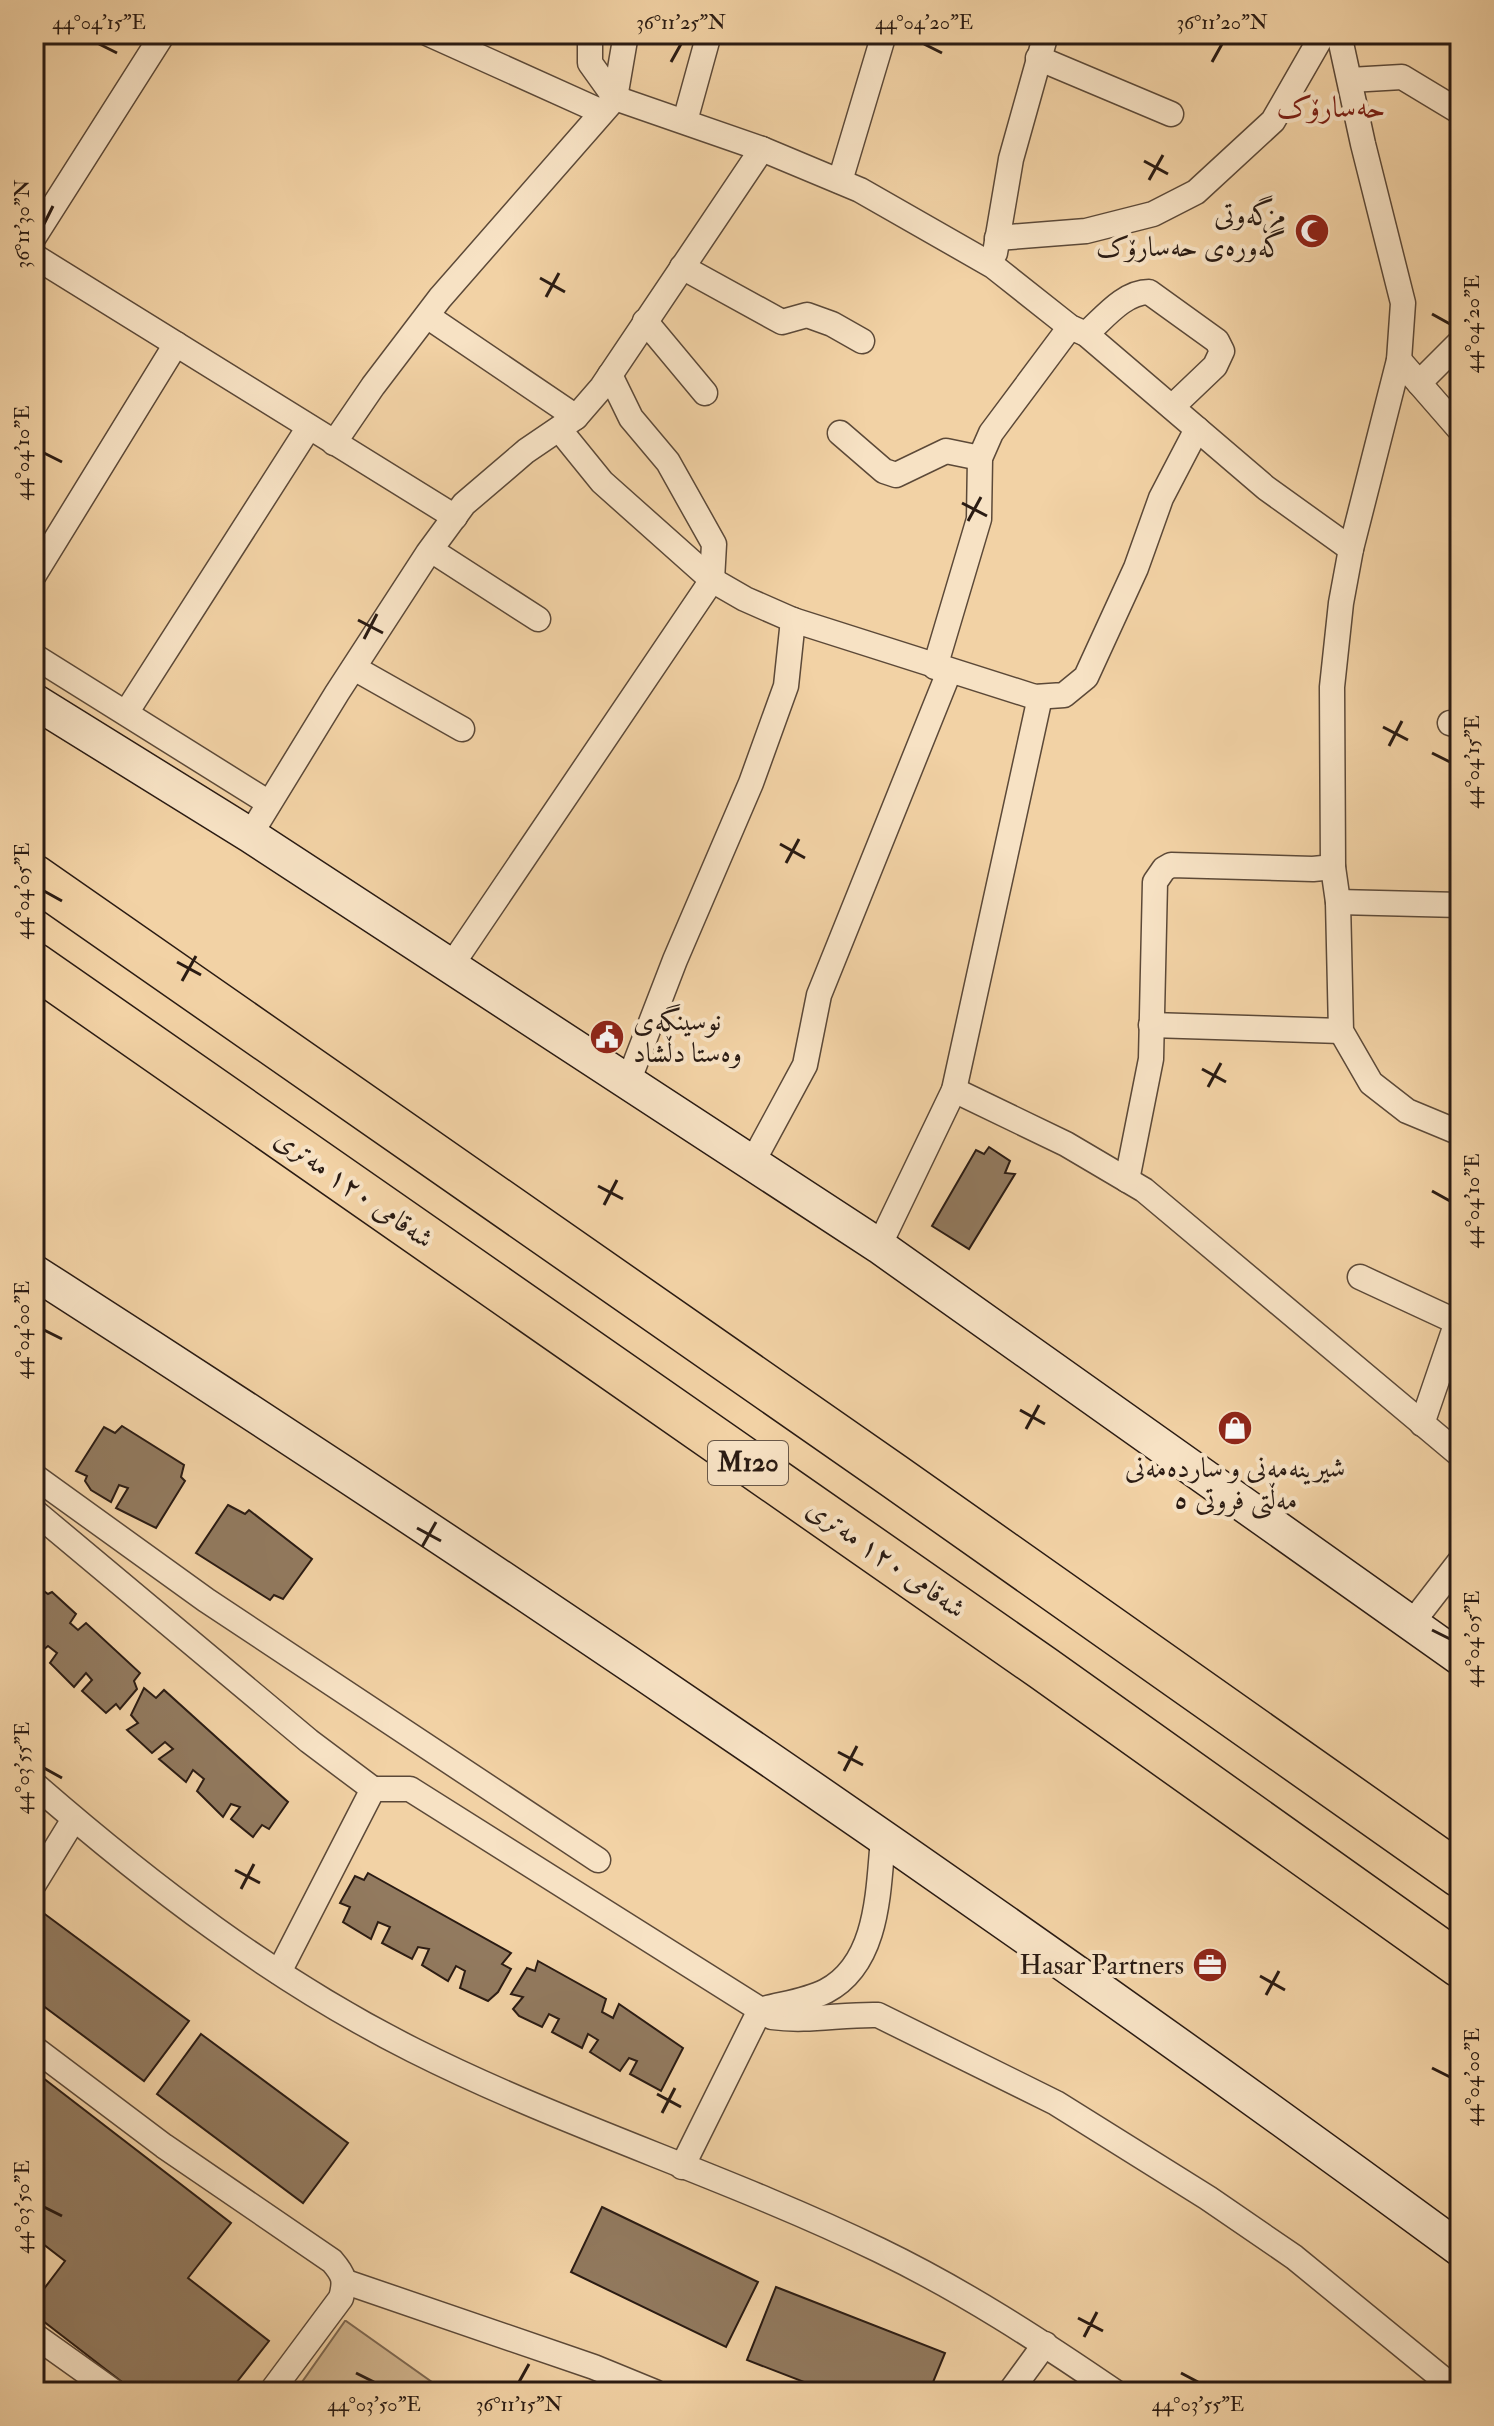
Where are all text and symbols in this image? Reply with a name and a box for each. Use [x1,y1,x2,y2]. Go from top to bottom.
text: 44°04'15"E [52,10,146,35]
text: 36°11'25"N [636,10,726,35]
text: 44°04'20"E [875,10,973,35]
text: 36°11'20"N [1176,10,1268,35]
district label: حەسارۆک [1276,89,1386,126]
text: 36°11'30"N [10,180,35,268]
place label: مزگەوتی گەورەی حەسارۆک [1096,195,1286,265]
mosque icon: مزگەوتی گەورەی حەسارۆک [1293,212,1331,250]
text: 44°04'20"E [1460,275,1485,373]
text: 44°04'10"E [10,405,35,501]
text: 44°04'15"E [1460,715,1485,809]
text: 44°04'05"E [10,843,35,939]
place label: نوسینگەی وەستا دڵشاد [633,1004,742,1071]
public building icon: نوسینگەی وەستا دڵشاد [588,1018,626,1056]
street label: شەقامی ١٢٠ مەتری [268,1121,440,1257]
text: 44°04'10"E [1460,1153,1485,1249]
text: 44°04'00"E [10,1281,35,1379]
shop icon: شیرینەمەنی و ساردەمەنی مەڵتی فروتی ٥ [1216,1409,1254,1447]
road number: M120 [708,1441,788,1485]
place label: شیرینەمەنی و ساردەمەنی مەڵتی فروتی ٥ [1125,1451,1345,1520]
street label: شەقامی ١٢٠ مەتری [800,1491,972,1627]
text: 44°04'05"E [1460,1591,1485,1687]
text: 44°03'55"E [10,1722,35,1814]
office icon: Hasar Partners [1191,1946,1229,1984]
place label: Hasar Partners [1019,1948,1184,1983]
text: 44°04'00"E [1460,2028,1485,2126]
text: 44°03'50"E [10,2160,35,2254]
text: 44°03'50"E [327,2392,421,2417]
text: 36°11'15"N [476,2392,562,2417]
text: 44°03'55"E [1152,2392,1244,2417]

